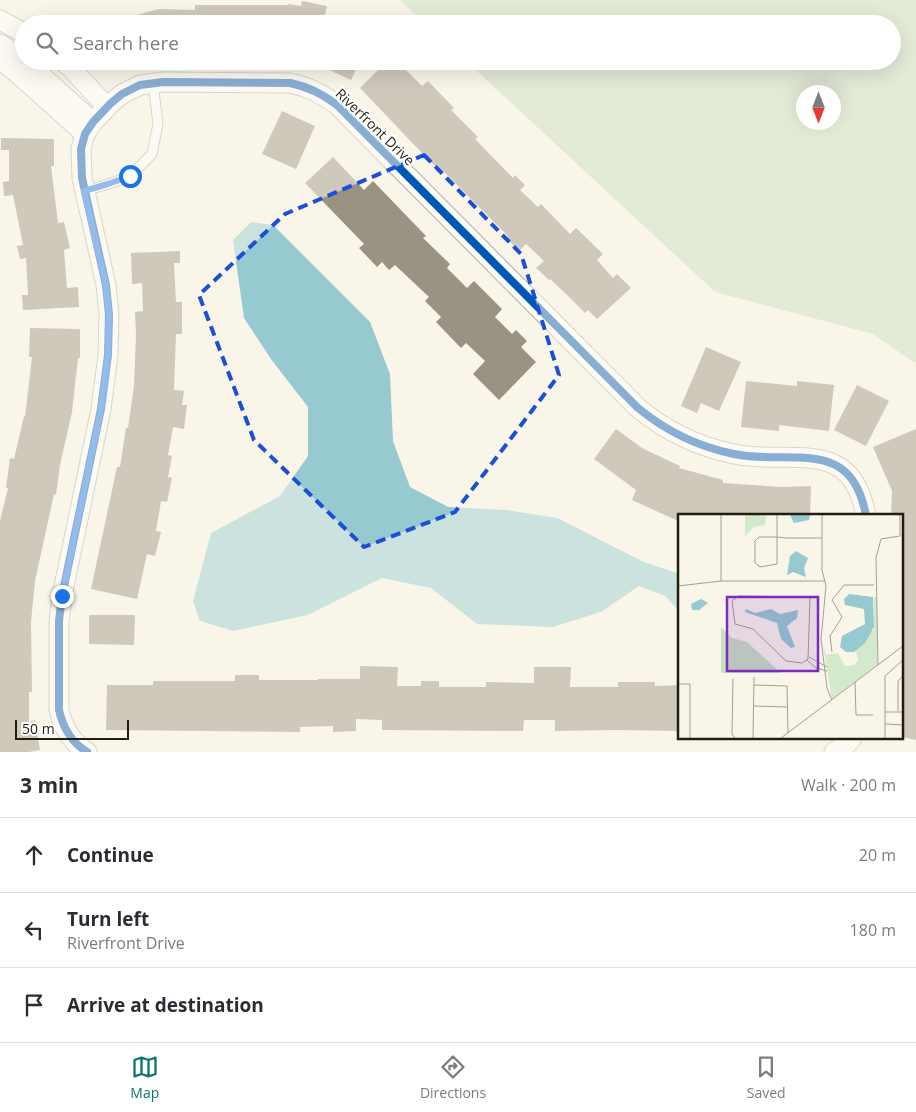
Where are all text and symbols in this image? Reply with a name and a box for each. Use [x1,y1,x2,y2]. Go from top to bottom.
search box [15,15,901,70]
icon: search [33,29,61,57]
text: Search here [73,30,179,56]
street label: Riverfront Drive [332,84,419,169]
north arrow [796,85,841,130]
route start [119,165,142,188]
inset map [678,514,904,740]
route end [51,585,74,608]
scale bar [15,717,129,740]
text: 50 m [22,719,55,738]
text: 3 min [20,771,78,799]
text: Walk · 200 m [801,774,896,796]
icon: ahead [20,841,48,869]
text: Continue [67,842,154,868]
text: 20 m [859,844,896,866]
text: Turn left [67,906,149,932]
icon: left [20,916,48,944]
text: 180 m [850,919,896,941]
text: Riverfront Drive [67,932,185,954]
icon: arrive [20,991,48,1019]
text: Arrive at destination [67,992,264,1018]
tab: Map [130,1053,159,1102]
tab: Directions [420,1053,486,1102]
tab: Saved [747,1053,786,1102]

